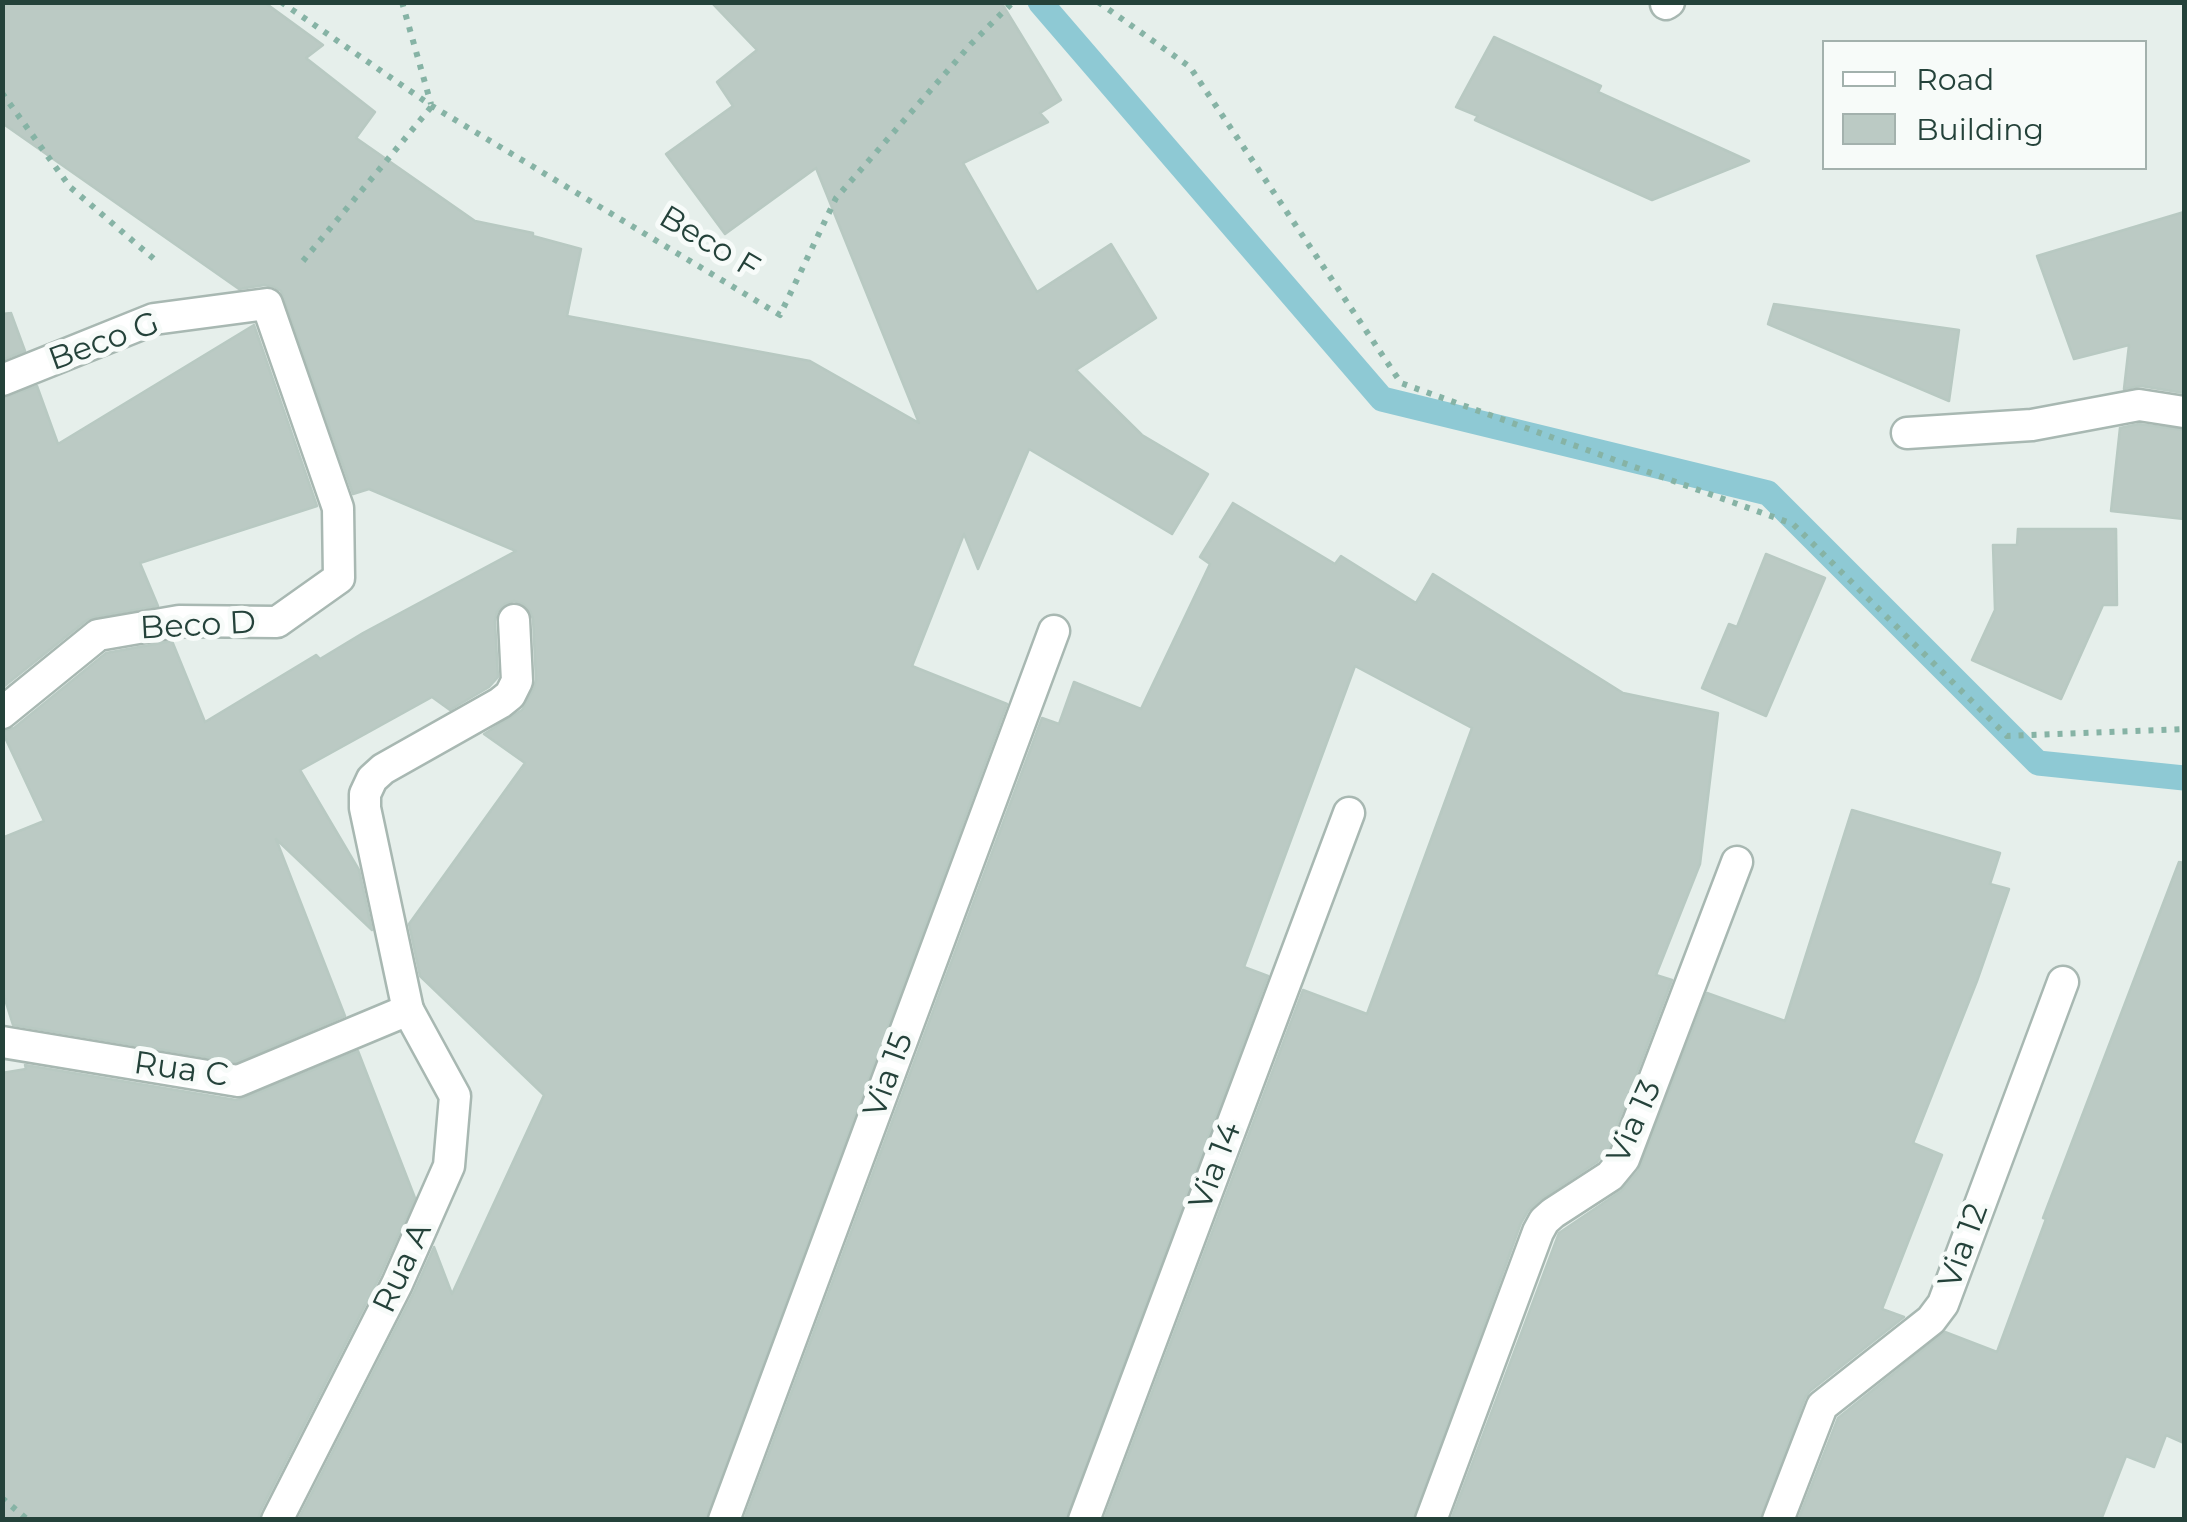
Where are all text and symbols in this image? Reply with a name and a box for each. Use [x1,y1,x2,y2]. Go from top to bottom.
legend [1822,40,2147,170]
text: Road [1916,61,1994,98]
text: Building [1916,111,2044,148]
street label: Beco F [652,198,766,288]
street label: Beco G [44,304,164,380]
street label: Beco D [139,604,257,648]
street label: Via 15 [856,1027,922,1123]
street label: Rua C [131,1044,231,1096]
street label: Via 13 [1600,1074,1670,1170]
street label: Via 14 [1182,1117,1250,1215]
street label: Via 12 [1931,1198,1997,1294]
street label: Rua A [366,1217,440,1319]

